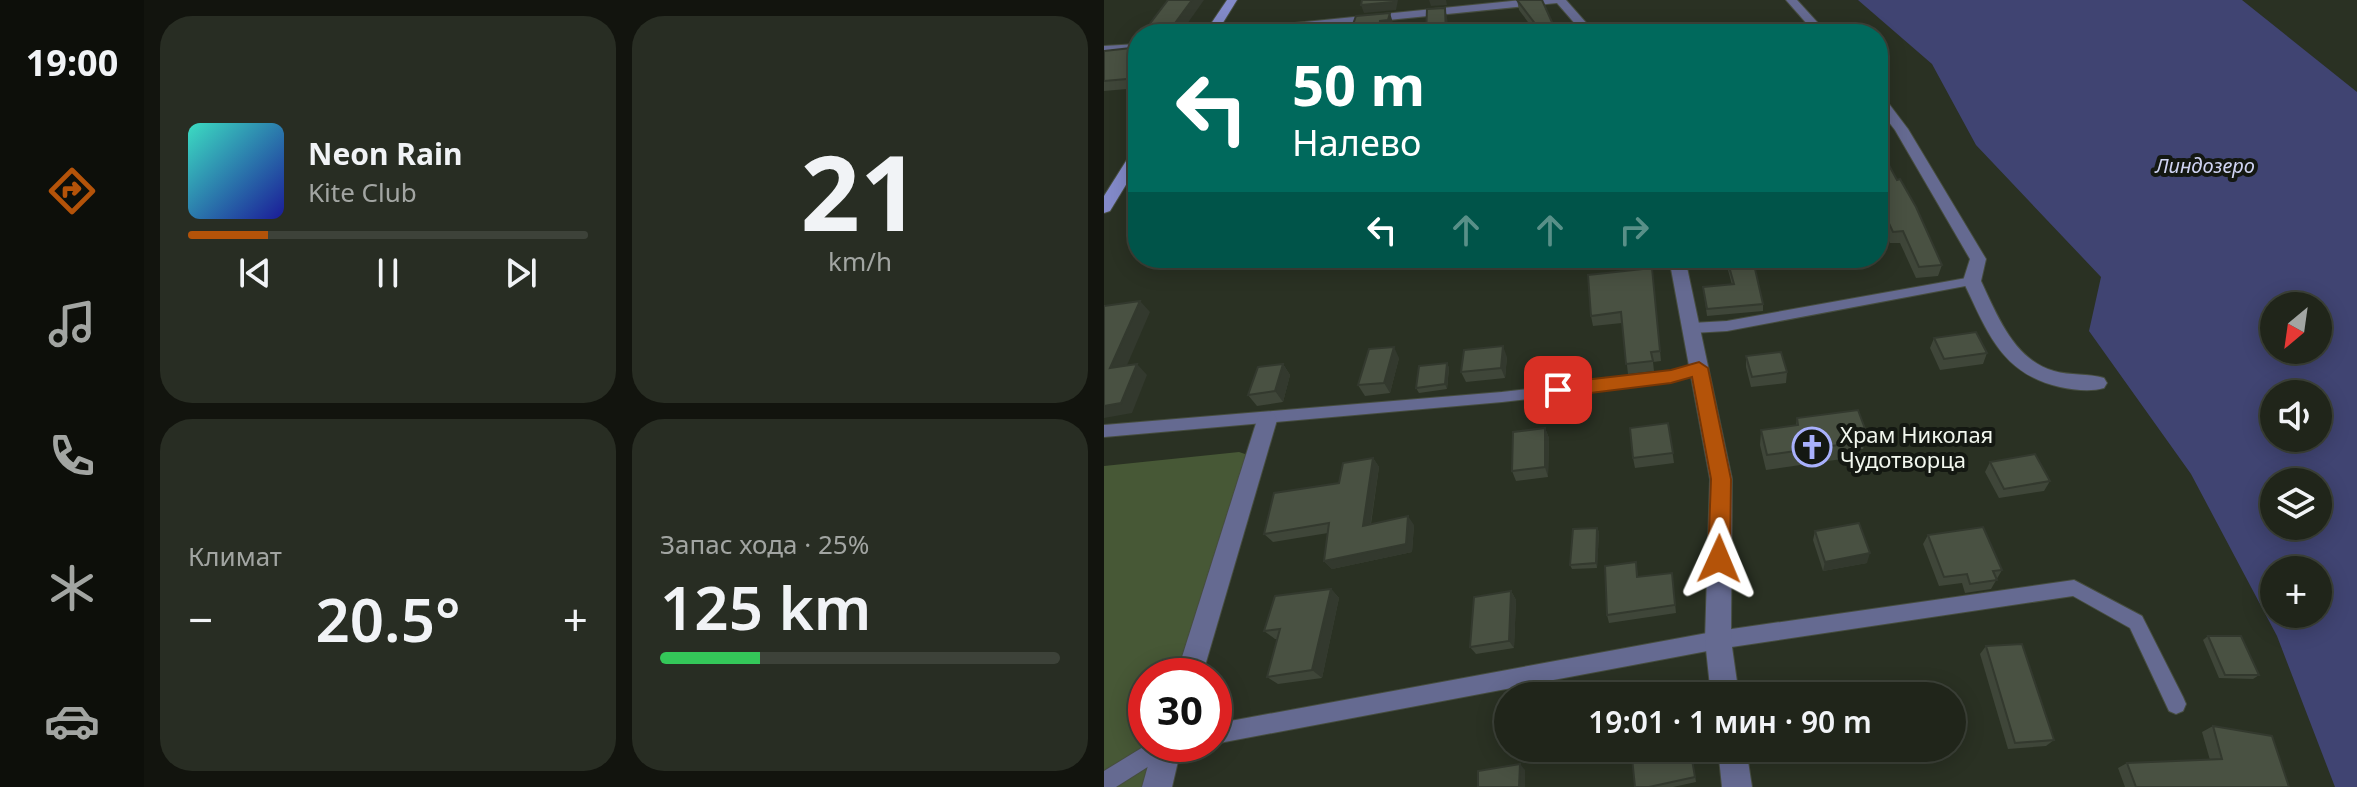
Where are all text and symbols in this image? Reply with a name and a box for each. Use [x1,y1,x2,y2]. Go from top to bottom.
text: 19:00 [26,38,118,87]
text: 50 m [1292,46,1425,122]
icon: left [1160,56,1264,160]
text: Налево [1292,118,1421,167]
text: 21 [801,120,919,261]
text: Neon Rain [308,133,462,174]
water label: Линдозеро [2154,152,2255,179]
icon: directions [44,163,100,219]
text: Kite Club [308,174,417,210]
icon: left [1360,208,1404,252]
icon: ahead [1444,208,1488,252]
icon: ahead [1528,208,1572,252]
icon: right [1612,208,1656,252]
text: km/h [828,243,892,279]
icon: previous [233,251,277,295]
icon: pause [366,251,410,295]
icon: next [499,251,543,295]
north arrow [2260,292,2332,364]
map controls [2260,292,2332,628]
icon: music [44,296,100,352]
pin [1524,356,1592,424]
icon: arrive [1536,368,1580,412]
button: sound [2260,380,2332,452]
place label: Храм Николая Чудотворца [1840,419,1993,474]
church icon: Храм Николая Чудотворца [1791,426,1833,468]
icon: phone [44,428,100,484]
button: layers [2260,468,2332,540]
position arrow [1677,517,1761,601]
text: Запас хода · 25% [660,526,869,562]
text: Климат [188,538,282,574]
button: + [2260,556,2332,628]
icon: climate [44,560,100,616]
text: 125 km [660,566,871,648]
text: 20.5° [315,578,461,660]
text: − [188,589,213,649]
text: + [563,589,588,649]
speed limit sign: 30 [1128,658,1232,762]
icon: car [44,693,100,749]
text: 19:01 · 1 мин · 90 m [1588,701,1872,742]

